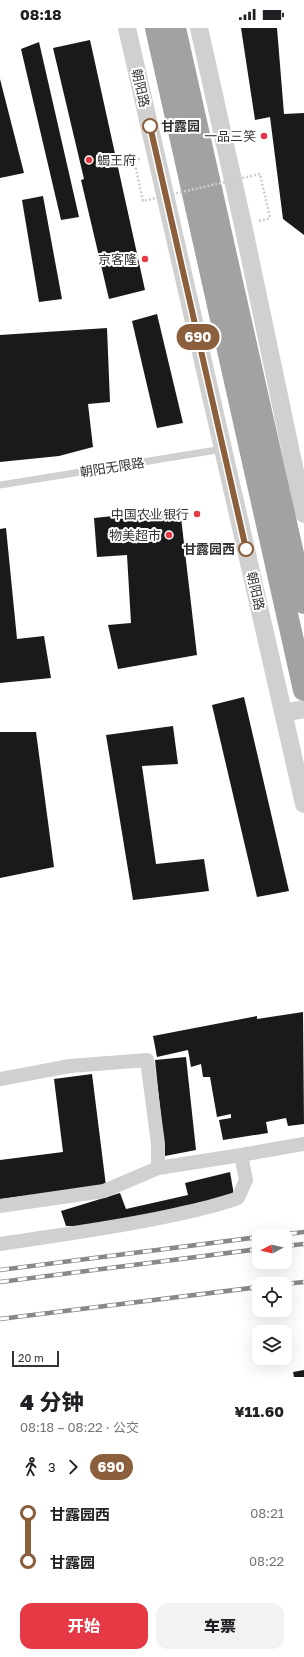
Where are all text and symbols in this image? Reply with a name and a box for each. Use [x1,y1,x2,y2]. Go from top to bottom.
text: 08:18 [20,5,61,23]
street label: 朝阳路 [129,67,153,109]
marker: 甘露园 [142,118,158,134]
place label: 甘露园 [161,118,200,134]
place label: 一品三笑 [204,128,256,144]
marker: 一品三笑 [259,131,269,141]
place label: 蝎王府 [97,152,136,168]
marker: 蝎王府 [84,155,94,165]
place label: 京客隆 [98,251,137,267]
marker: 京客隆 [140,254,150,264]
line badge: 690 [175,324,221,350]
text: 690 [185,328,211,345]
street label: 朝阳无限路 [79,454,145,480]
place label: 中国农业银行 [111,506,189,522]
marker: 中国农业银行 [192,509,202,519]
place label: 物美超市 [109,527,161,543]
marker: 物美超市 [164,530,174,540]
place label: 甘露园西 [183,541,235,557]
marker: 甘露园西 [238,541,254,557]
street label: 朝阳路 [244,570,268,612]
north arrow [252,1229,292,1269]
map controls [252,1229,292,1365]
button: locate [252,1277,292,1317]
button: layers [252,1325,292,1365]
scale bar [12,1349,59,1368]
text: 20 m [18,1351,44,1364]
text: 4 分钟 [20,1388,83,1415]
text: ¥11.60 [235,1402,284,1420]
text: 08:18 – 08:22 · 公交 [20,1419,139,1435]
icon: walk [20,1456,42,1478]
icon: forward [62,1456,84,1478]
text: 690 [98,1458,125,1475]
text: 3 [48,1459,56,1475]
text: 甘露园西 [50,1505,110,1523]
text: 08:21 [250,1505,284,1521]
text: 甘露园 [50,1553,95,1571]
text: 08:22 [249,1553,284,1569]
button: 开始 [20,1603,148,1649]
button: 车票 [156,1603,284,1649]

